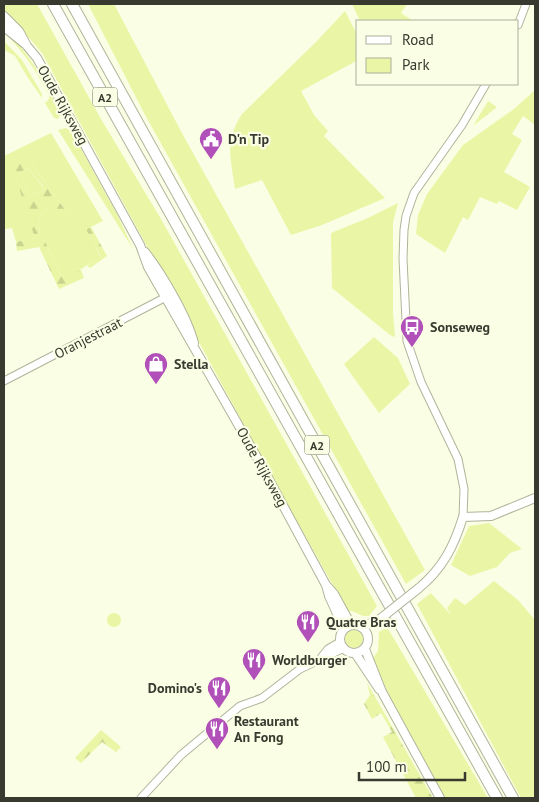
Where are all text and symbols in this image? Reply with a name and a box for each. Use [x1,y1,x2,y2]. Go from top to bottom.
legend [356,20,519,85]
text: Road [402,30,434,49]
text: Park [402,55,430,74]
street label: Oude Rijksweg [34,62,92,148]
road number: A2 [92,88,118,106]
public building icon: D'n Tip [198,126,224,160]
place label: D'n Tip [228,130,269,148]
street label: Oranjestraat [51,313,125,363]
bus stop icon: Sonseweg [399,314,425,348]
place label: Sonseweg [430,318,490,336]
shop icon: Stella [143,351,169,385]
place label: Stella [174,355,209,373]
street label: Oude Rijksweg [233,424,291,510]
road number: A2 [304,436,330,454]
restaurant icon: Quatre Bras [295,609,321,643]
place label: Quatre Bras [326,613,396,631]
restaurant icon: Worldburger [241,647,267,681]
place label: Worldburger [272,651,347,669]
restaurant icon: Domino's [206,675,232,709]
place label: Domino's [148,679,202,697]
place label: Restaurant An Fong [234,712,299,746]
restaurant icon: Restaurant An Fong [204,716,230,750]
scale bar [359,750,465,782]
text: 100 m [366,757,407,776]

